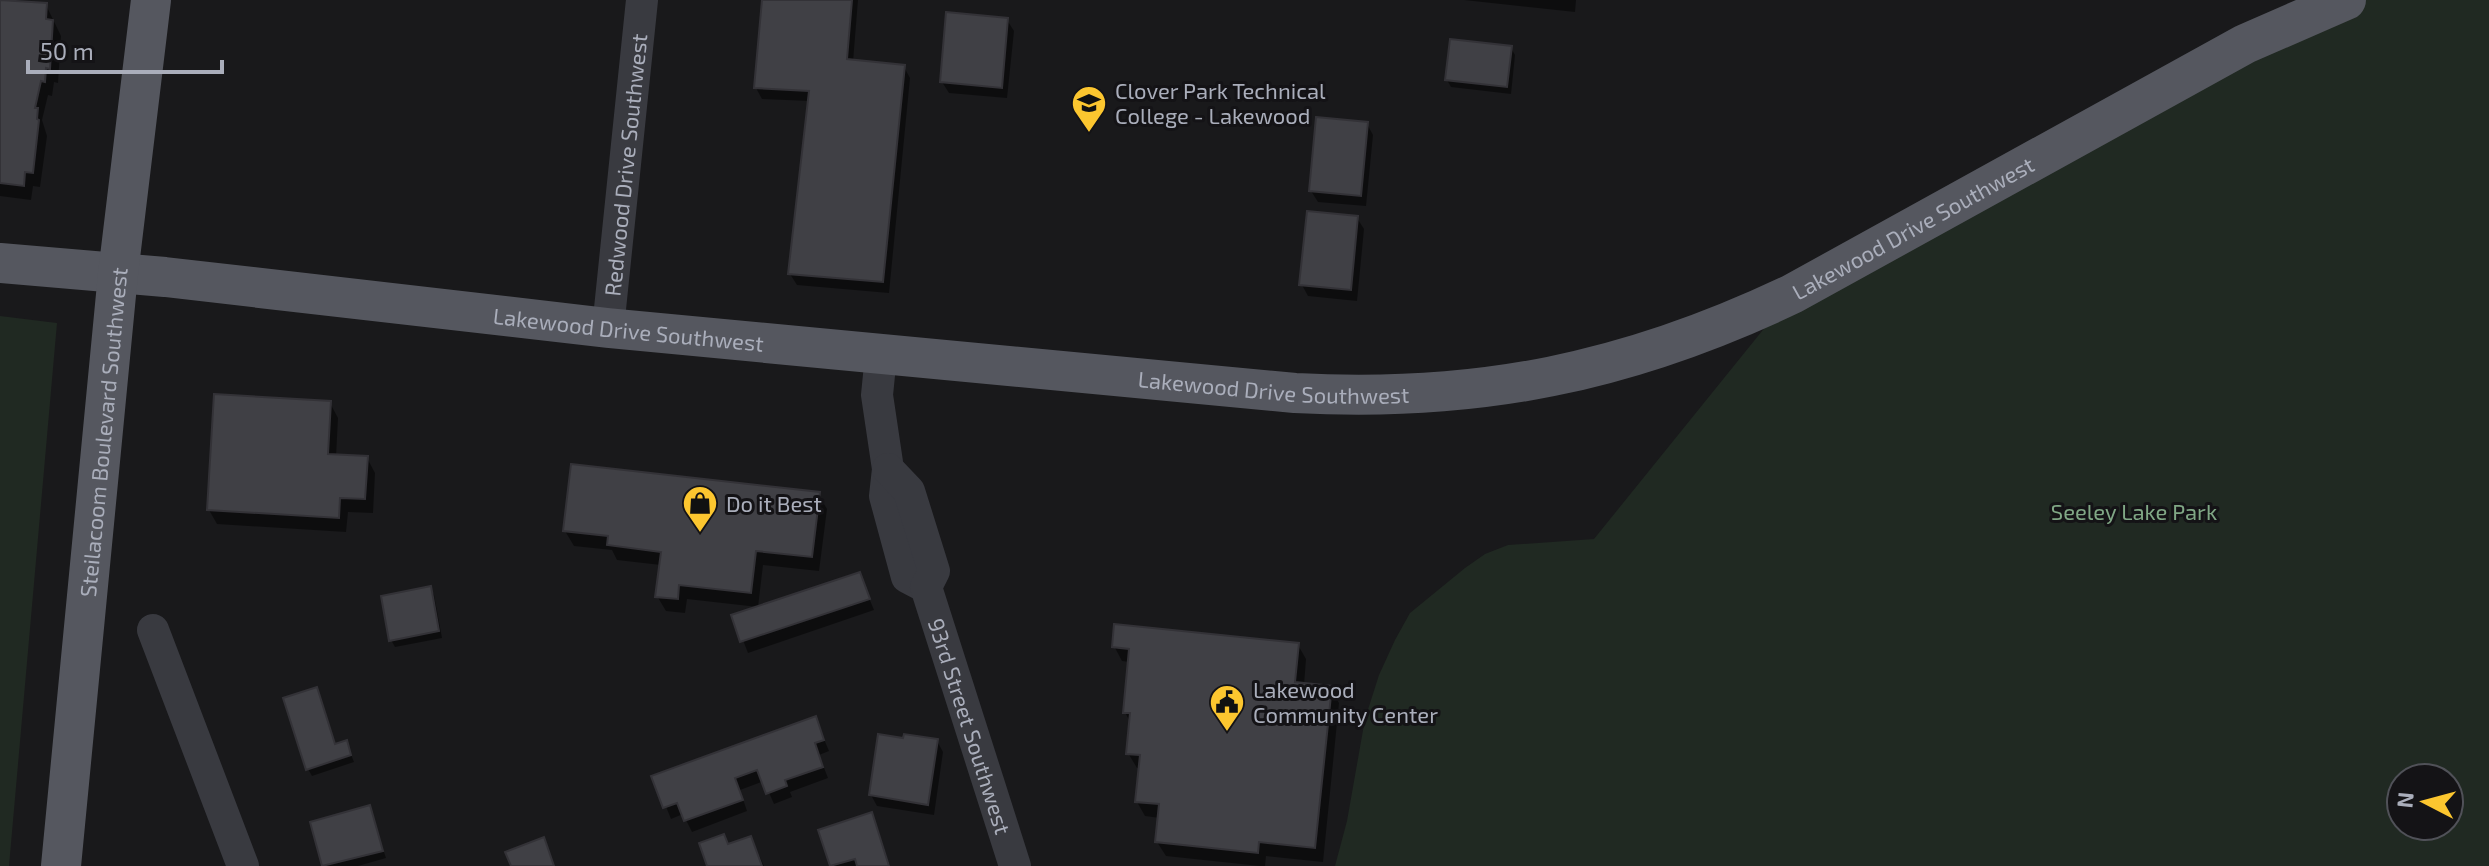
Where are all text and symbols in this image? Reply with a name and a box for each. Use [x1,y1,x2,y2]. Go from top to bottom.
scale bar [28,24,222,74]
street label: Redwood Drive Southwest [598,32,651,297]
text: 50 m [40,36,94,65]
place label: Clover Park Technical College - Lakewood [1115,77,1326,128]
school or university icon: Clover Park Technical College - Lakewood [1070,84,1108,134]
street label: Lakewood Drive Southwest [1787,150,2038,304]
street label: Steilacoom Boulevard Southwest [74,266,132,598]
street label: Lakewood Drive Southwest [492,302,765,356]
street label: Lakewood Drive Southwest [1137,365,1410,408]
shop icon: Do it Best [681,484,719,534]
place label: Do it Best [726,490,822,516]
park label: Seeley Lake Park [2051,498,2217,524]
street label: 93rd Street Southwest [924,615,1017,837]
place label: Lakewood Community Center [1253,676,1438,727]
public building icon: Lakewood Community Center [1208,683,1246,733]
north arrow [2385,762,2465,842]
text: N [2390,791,2418,809]

